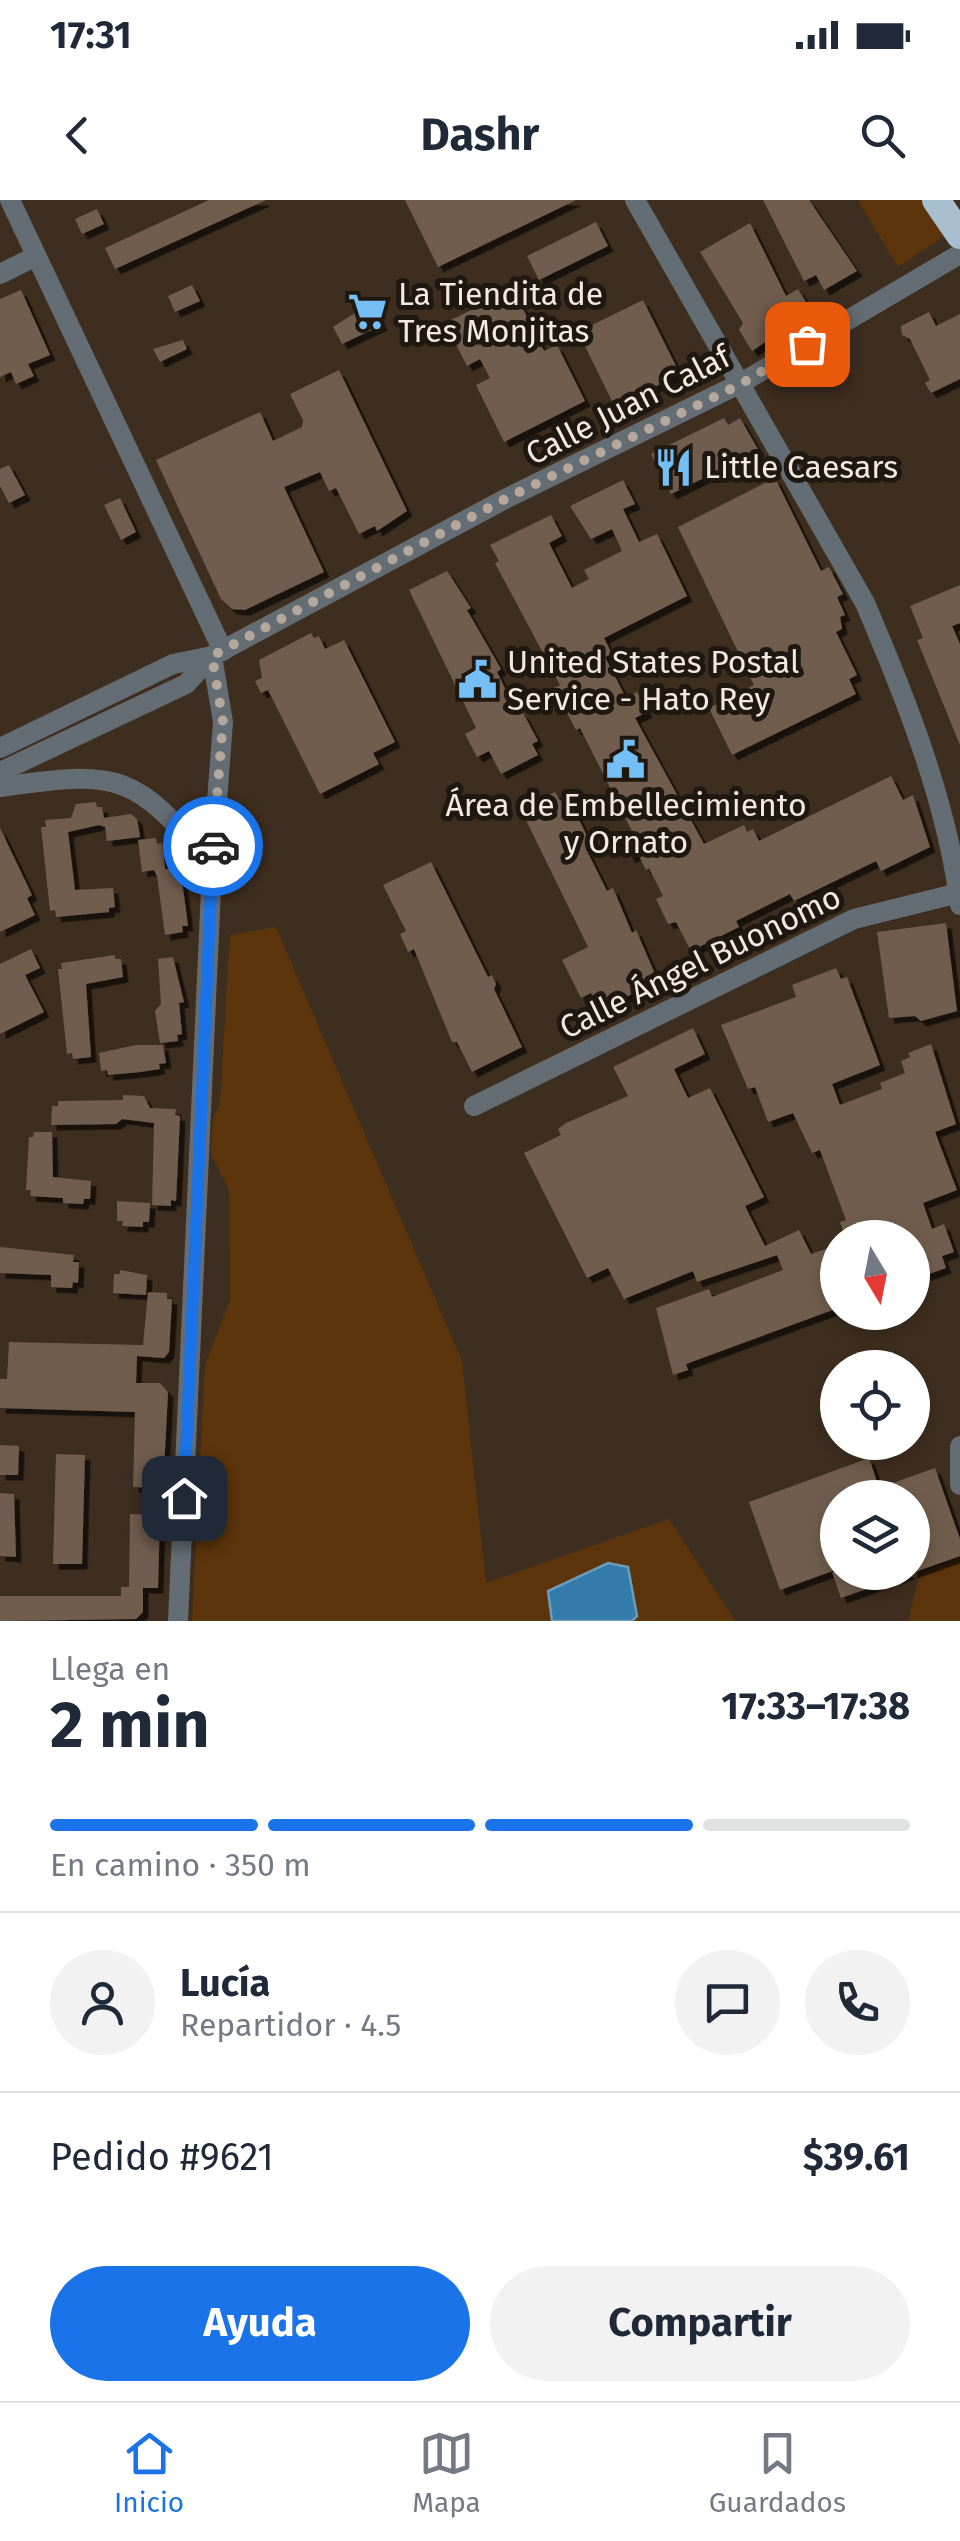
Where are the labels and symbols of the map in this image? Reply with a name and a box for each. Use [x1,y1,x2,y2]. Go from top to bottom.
place label: La Tiendita de Tres Monjitas [398,275,603,350]
supermarket icon: La Tiendita de Tres Monjitas [347,291,389,333]
pin [765,302,850,387]
street label: Calle Juan Calaf [519,336,739,473]
restaurant icon: Little Caesars [653,446,695,488]
place label: Little Caesars [704,448,898,486]
place label: United States Postal Service - Hato Rey [507,643,799,718]
public building icon: United States Postal Service - Hato Rey [456,659,498,701]
public building icon: Área de Embellecimiento y Ornato [605,739,647,781]
place label: Área de Embellecimiento y Ornato [445,786,807,861]
courier [163,796,263,896]
street label: Calle Ángel Buonomo [553,877,847,1047]
north arrow [820,1220,930,1330]
pin [142,1456,227,1541]

